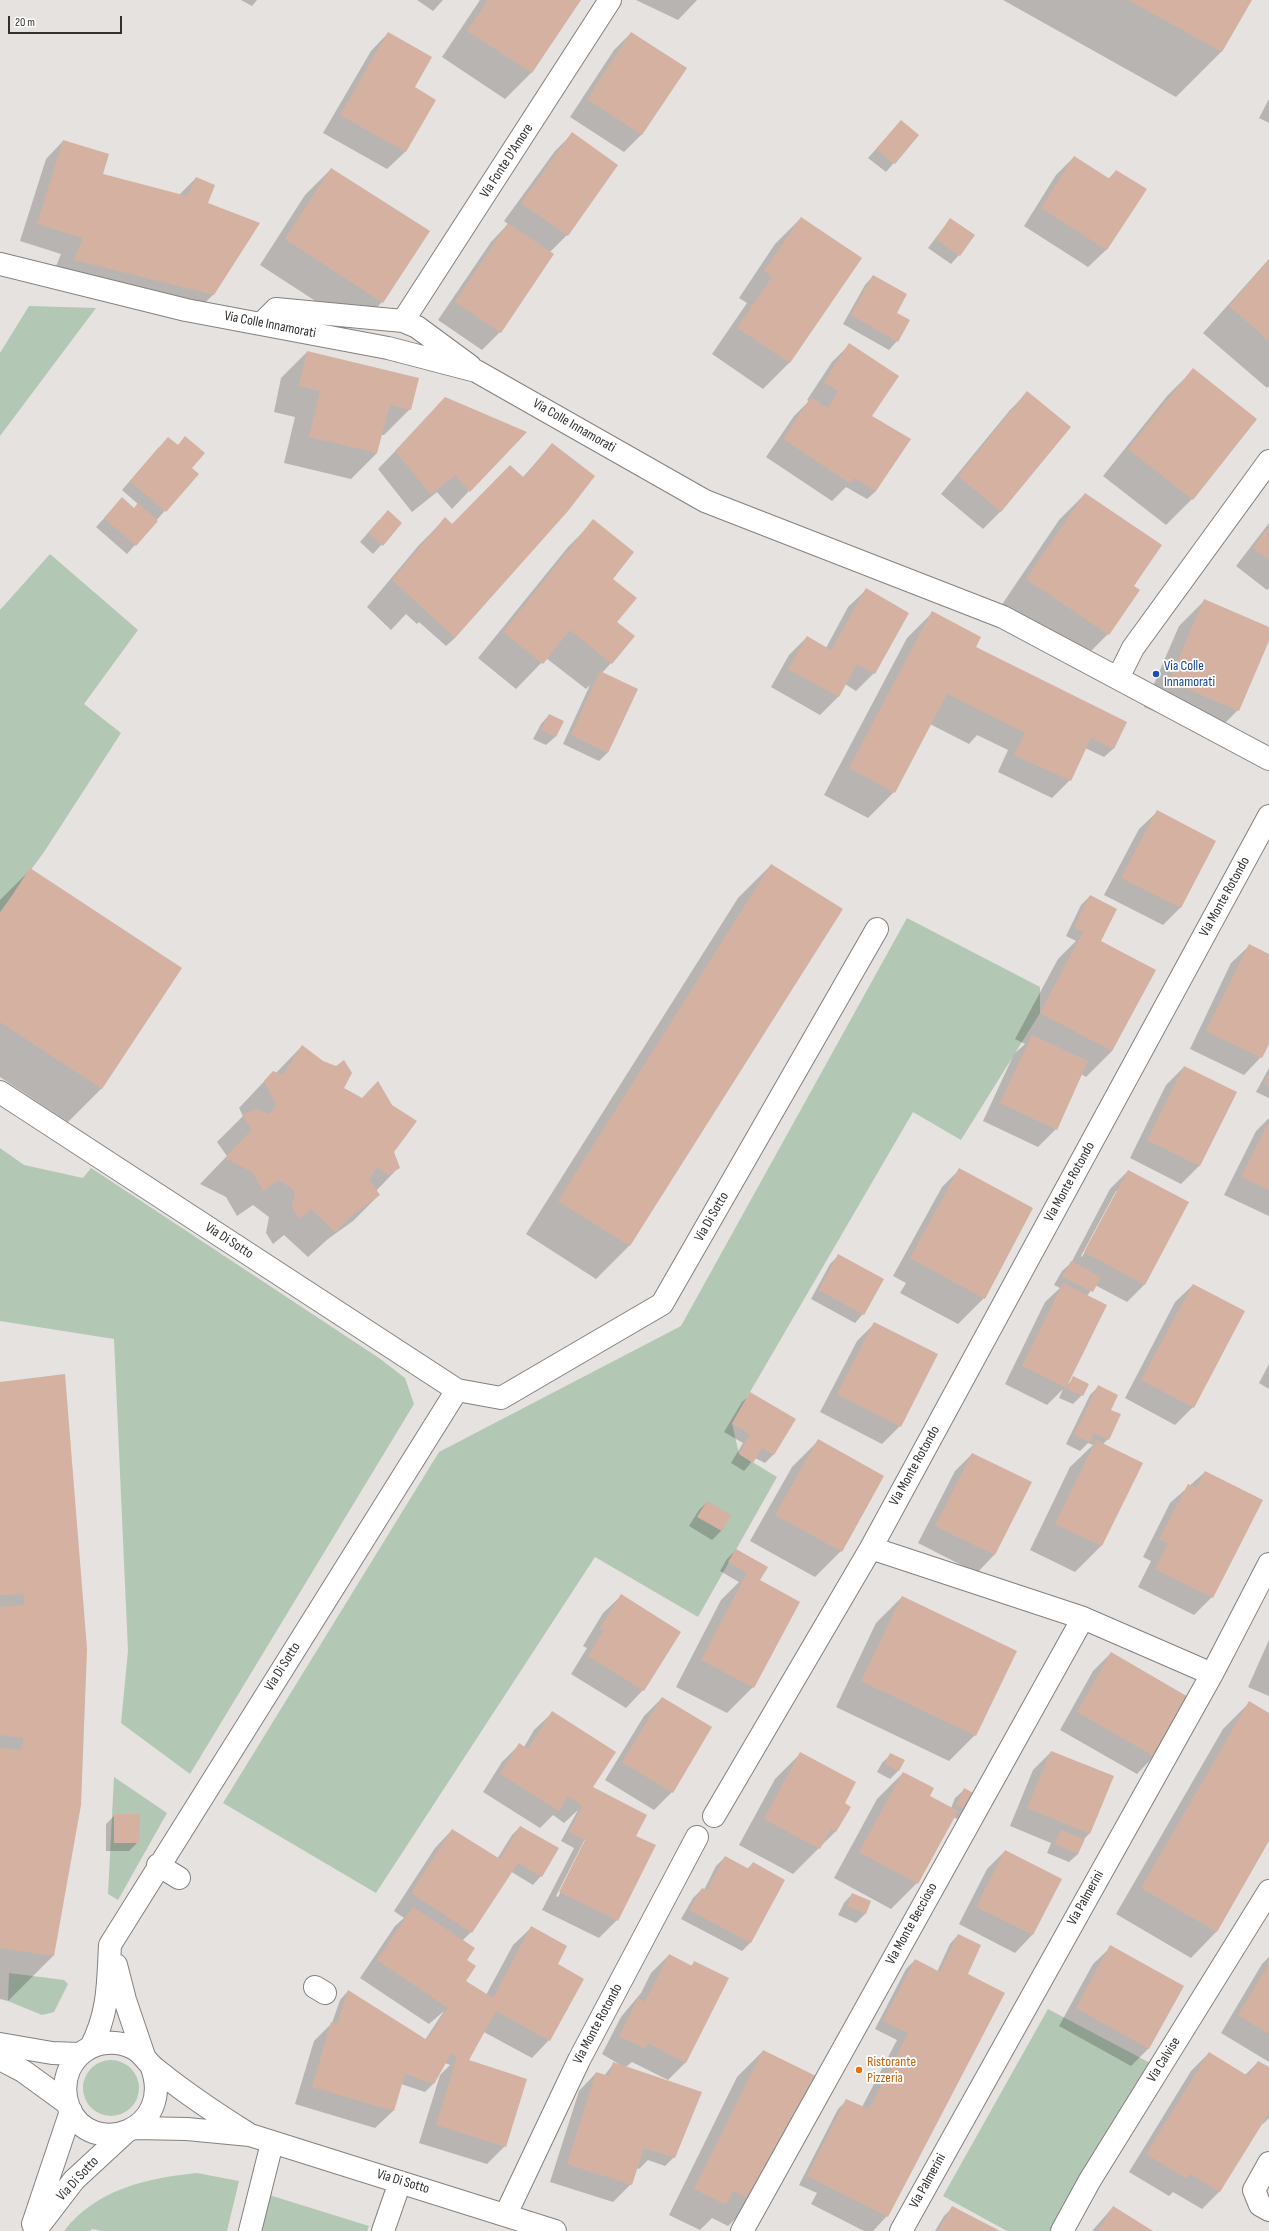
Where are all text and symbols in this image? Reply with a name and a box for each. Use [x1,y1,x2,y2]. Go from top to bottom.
scale bar [10,8,124,34]
text: 20 m [15,15,35,30]
street label: Via Fonte D'Amore [477,121,537,201]
street label: Via Colle Innamorati [223,308,317,342]
street label: Via Colle Innamorati [529,395,619,457]
place label: Via Colle Innamorati [1164,658,1215,690]
marker: Via Colle Innamorati [1151,669,1161,679]
street label: Via Monte Rotondo [1196,854,1254,940]
street label: Via Monte Rotondo [1041,1139,1099,1225]
street label: Via Di Sotto [691,1189,733,1245]
street label: Via Di Sotto [202,1219,256,1263]
street label: Via Monte Rotondo [886,1423,944,1509]
street label: Via Di Sotto [261,1640,305,1694]
street label: Via Palmerini [1064,1868,1108,1928]
street label: Via Monte Beccioso [883,1880,941,1968]
street label: Via Monte Rotondo [570,1981,626,2067]
street label: Via Calvise [1144,2034,1184,2086]
place label: Ristorante Pizzeria [867,2054,916,2086]
marker: Ristorante Pizzeria [854,2065,864,2075]
street label: Via Palmerini [906,2151,950,2211]
street label: Via Di Sotto [53,2153,103,2205]
street label: Via Di Sotto [375,2166,431,2198]

